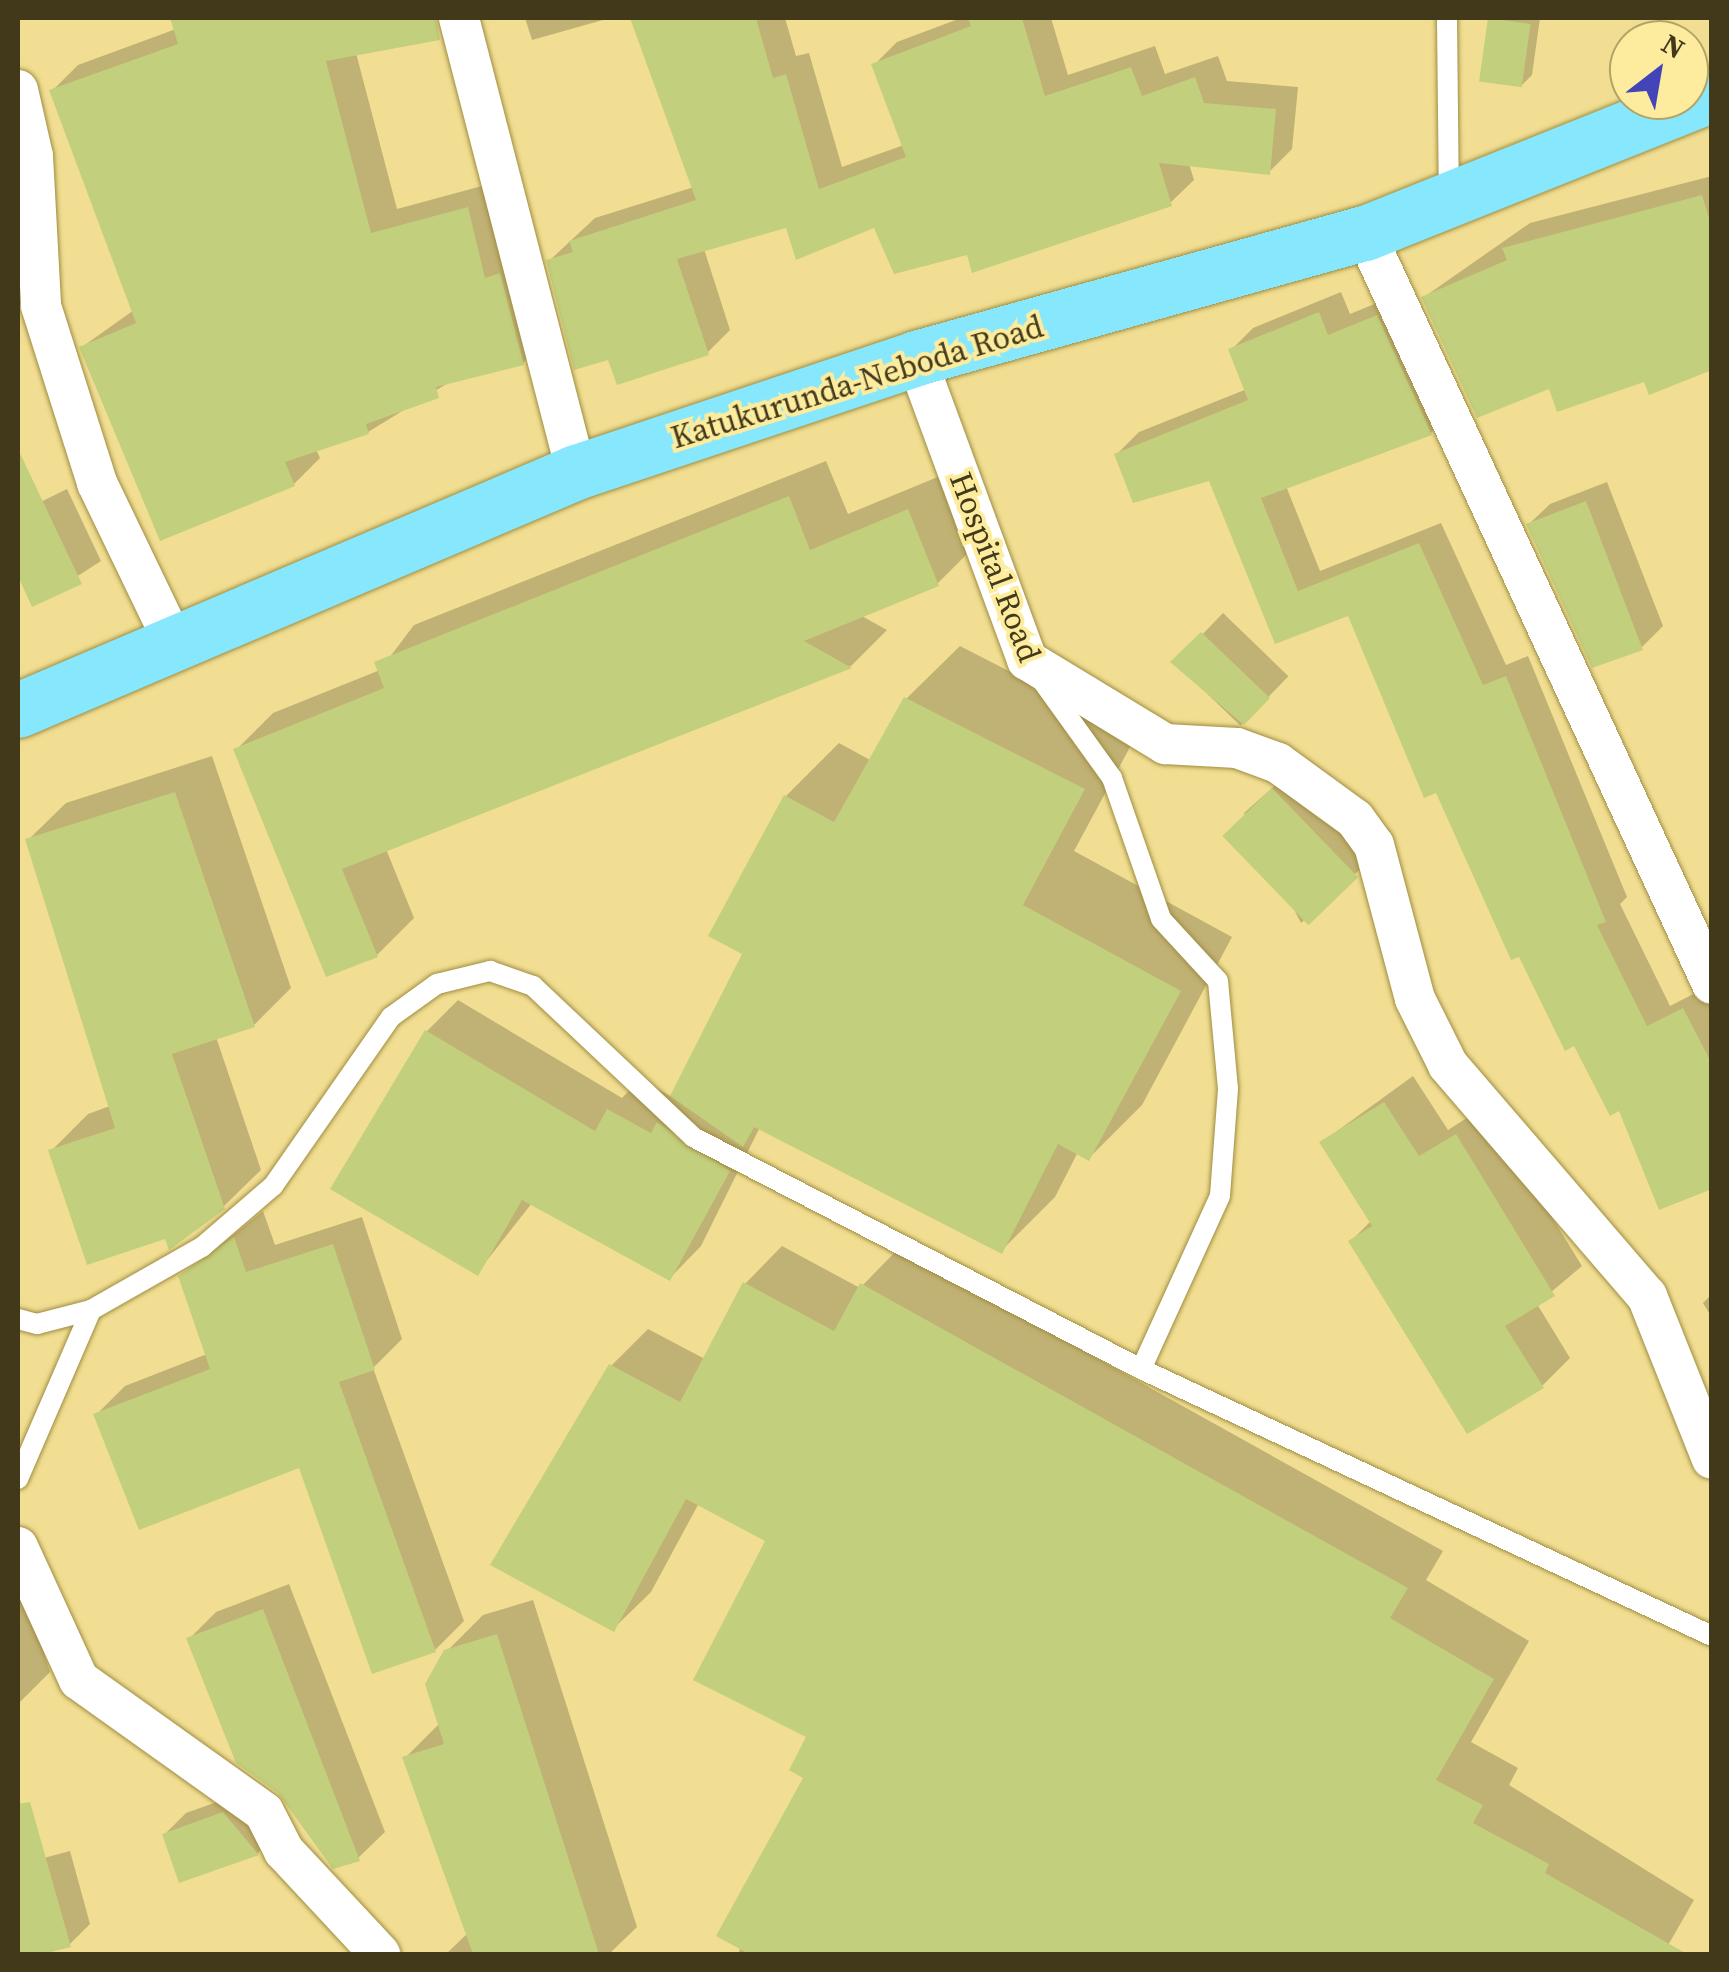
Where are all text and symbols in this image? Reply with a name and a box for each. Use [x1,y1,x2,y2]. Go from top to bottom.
north arrow [1609,20,1709,120]
text: N [1655,24,1692,68]
street label: Katukurunda-Neboda Road [666,307,1048,457]
street label: Hospital Road [941,467,1049,667]

